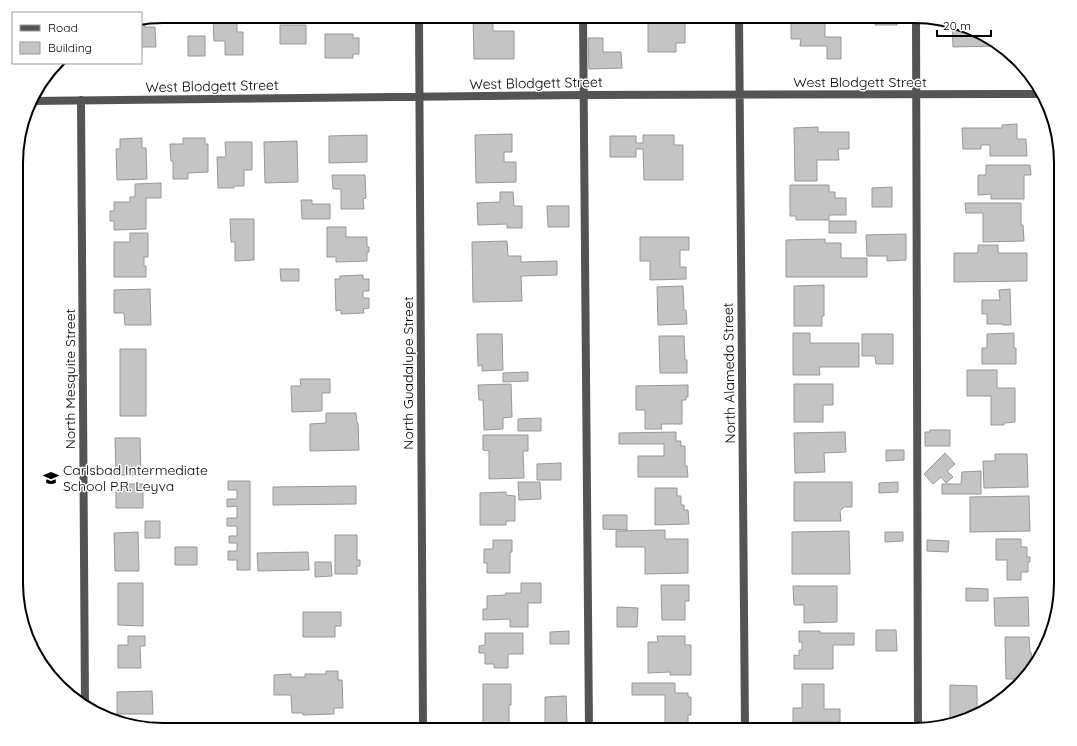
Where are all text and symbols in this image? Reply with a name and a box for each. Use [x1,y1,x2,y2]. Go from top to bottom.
legend [12,12,142,64]
scale bar [937,12,991,38]
text: 20 m [943,18,971,33]
text: Road [48,20,78,35]
text: Building [48,40,92,55]
street label: West Blodgett Street [469,73,603,93]
street label: West Blodgett Street [793,73,927,91]
street label: West Blodgett Street [145,76,279,96]
street label: North Guadalupe Street [399,296,417,450]
street label: North Alameda Street [719,302,739,444]
street label: North Mesquite Street [61,308,79,449]
place label: Carlsbad Intermediate School P.R. Leyva [63,461,208,495]
school or university icon: Carlsbad Intermediate School P.R. Leyva [42,469,60,487]

